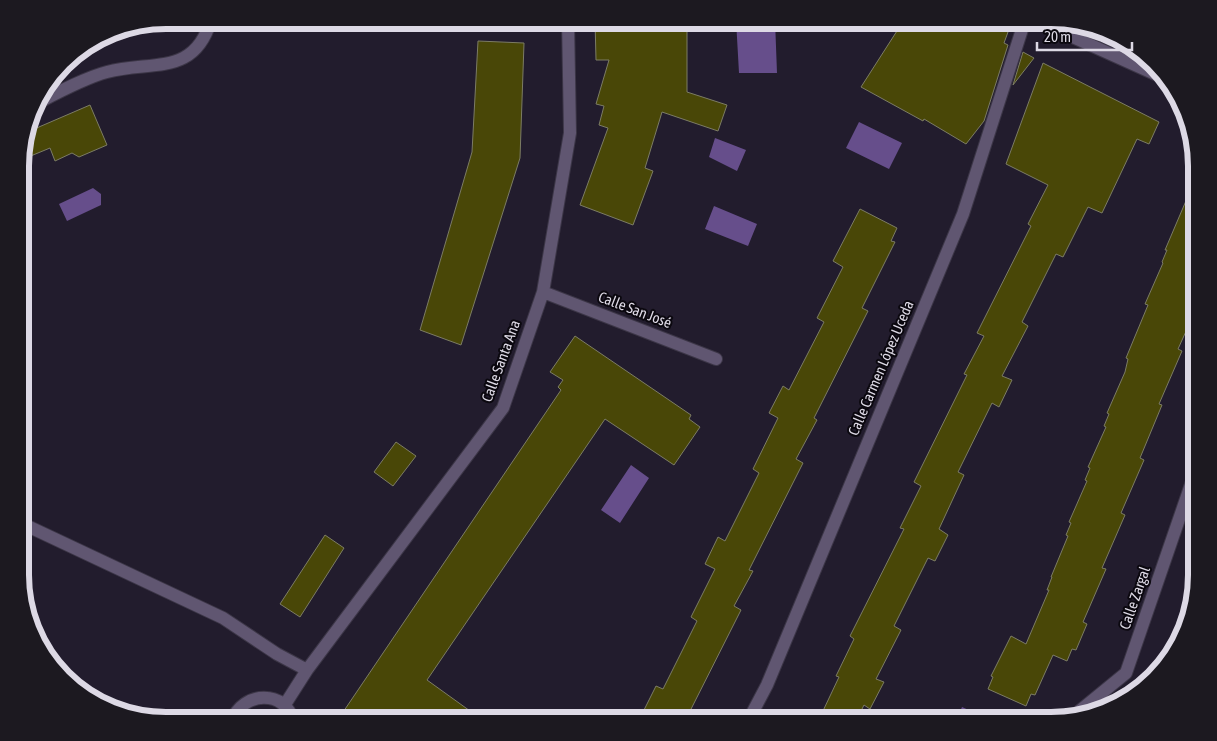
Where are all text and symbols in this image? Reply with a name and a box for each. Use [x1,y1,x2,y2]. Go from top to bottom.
scale bar [1037,20,1132,52]
text: 20 m [1044,28,1071,45]
street label: Calle San José [596,288,674,331]
street label: Calle Carmen López Uceda [844,298,917,438]
street label: Calle Santa Ana [478,318,523,404]
street label: Calle Zargal [1116,564,1153,631]

